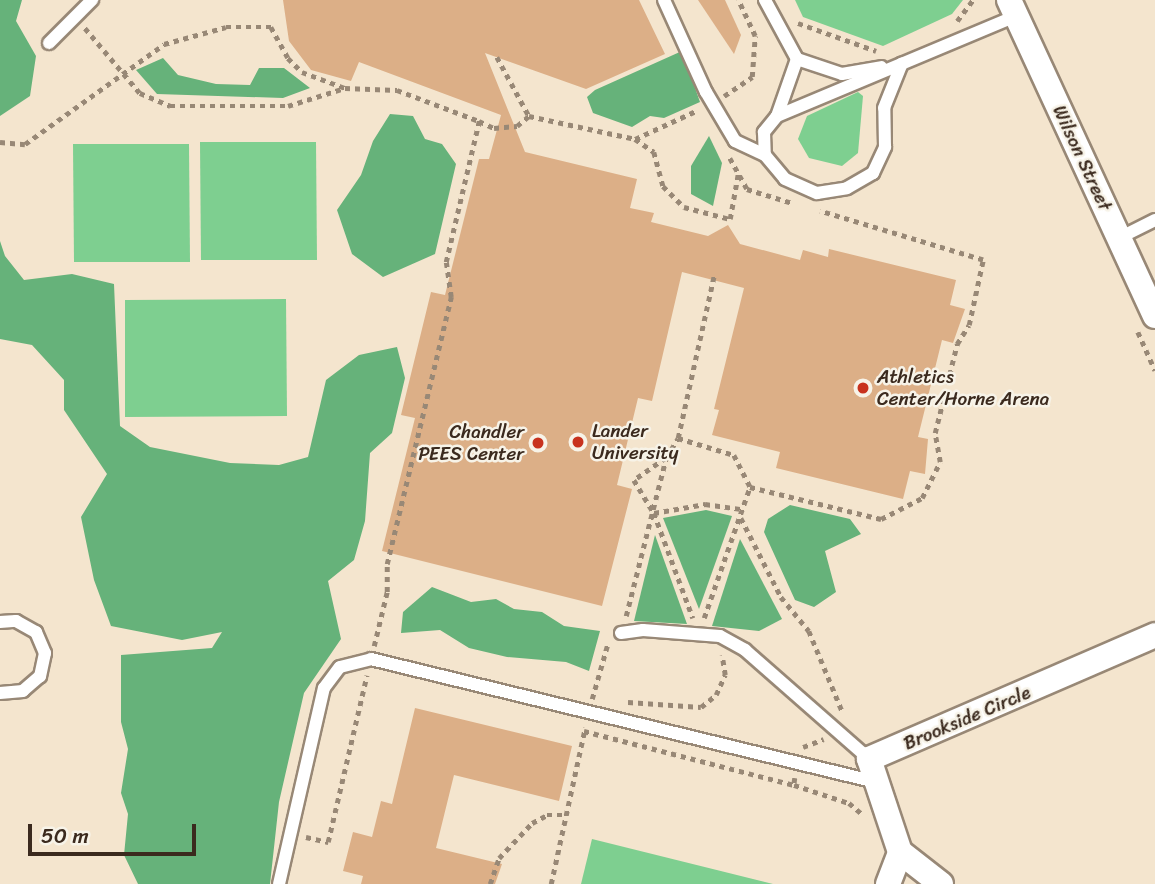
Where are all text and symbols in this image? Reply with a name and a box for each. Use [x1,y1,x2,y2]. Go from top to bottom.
street label: Wilson Street [1048,101,1116,215]
place label: Athletics Center/Horne Arena [877,366,1050,410]
marker: Athletics Center/Horne Arena [855,380,871,396]
place label: Lander University [592,420,678,464]
place label: Chandler PEES Center [418,421,524,465]
marker: Lander University [570,434,586,450]
marker: Chandler PEES Center [530,435,546,451]
street label: Brookside Circle [900,681,1034,755]
scale bar [32,810,200,854]
text: 50 m [41,817,89,855]

